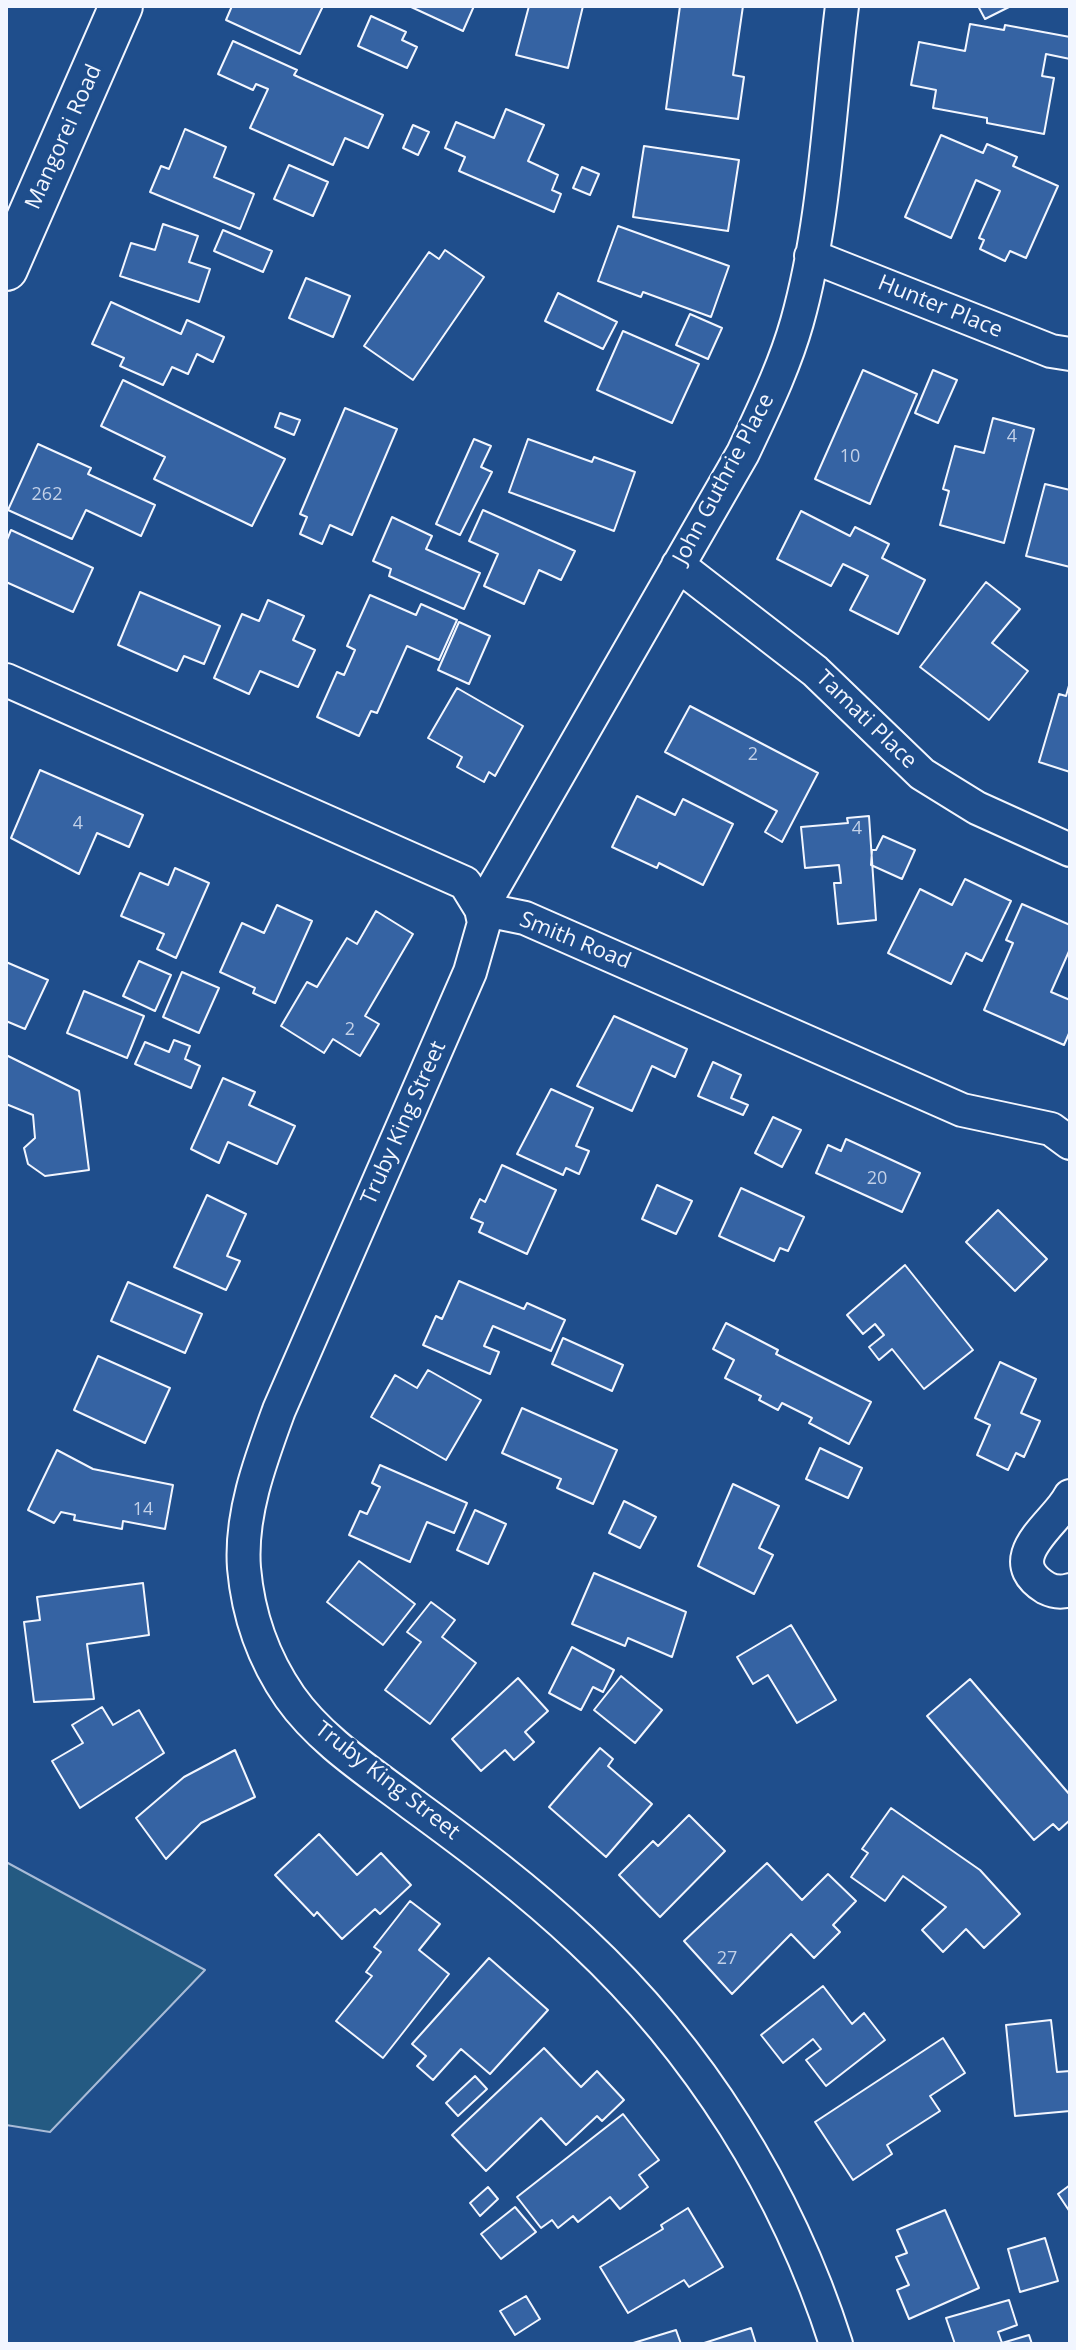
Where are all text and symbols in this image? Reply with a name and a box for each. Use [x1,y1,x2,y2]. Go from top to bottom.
street label: Mangorei Road [20,60,108,214]
street label: Hunter Place [874,270,1006,344]
street label: John Guthrie Place [668,389,780,569]
house number: 4 [1007,426,1017,448]
house number: 10 [840,446,860,468]
house number: 262 [32,484,62,506]
street label: Tamati Place [810,665,922,775]
house number: 2 [748,744,758,766]
house number: 4 [73,813,83,835]
house number: 4 [852,818,862,840]
street label: Smith Road [516,907,634,975]
house number: 2 [345,1019,355,1041]
street label: Truby King Street [356,1037,452,1209]
house number: 20 [867,1168,887,1190]
house number: 14 [133,1499,153,1521]
street label: Truby King Street [309,1716,465,1846]
house number: 27 [717,1948,737,1970]

